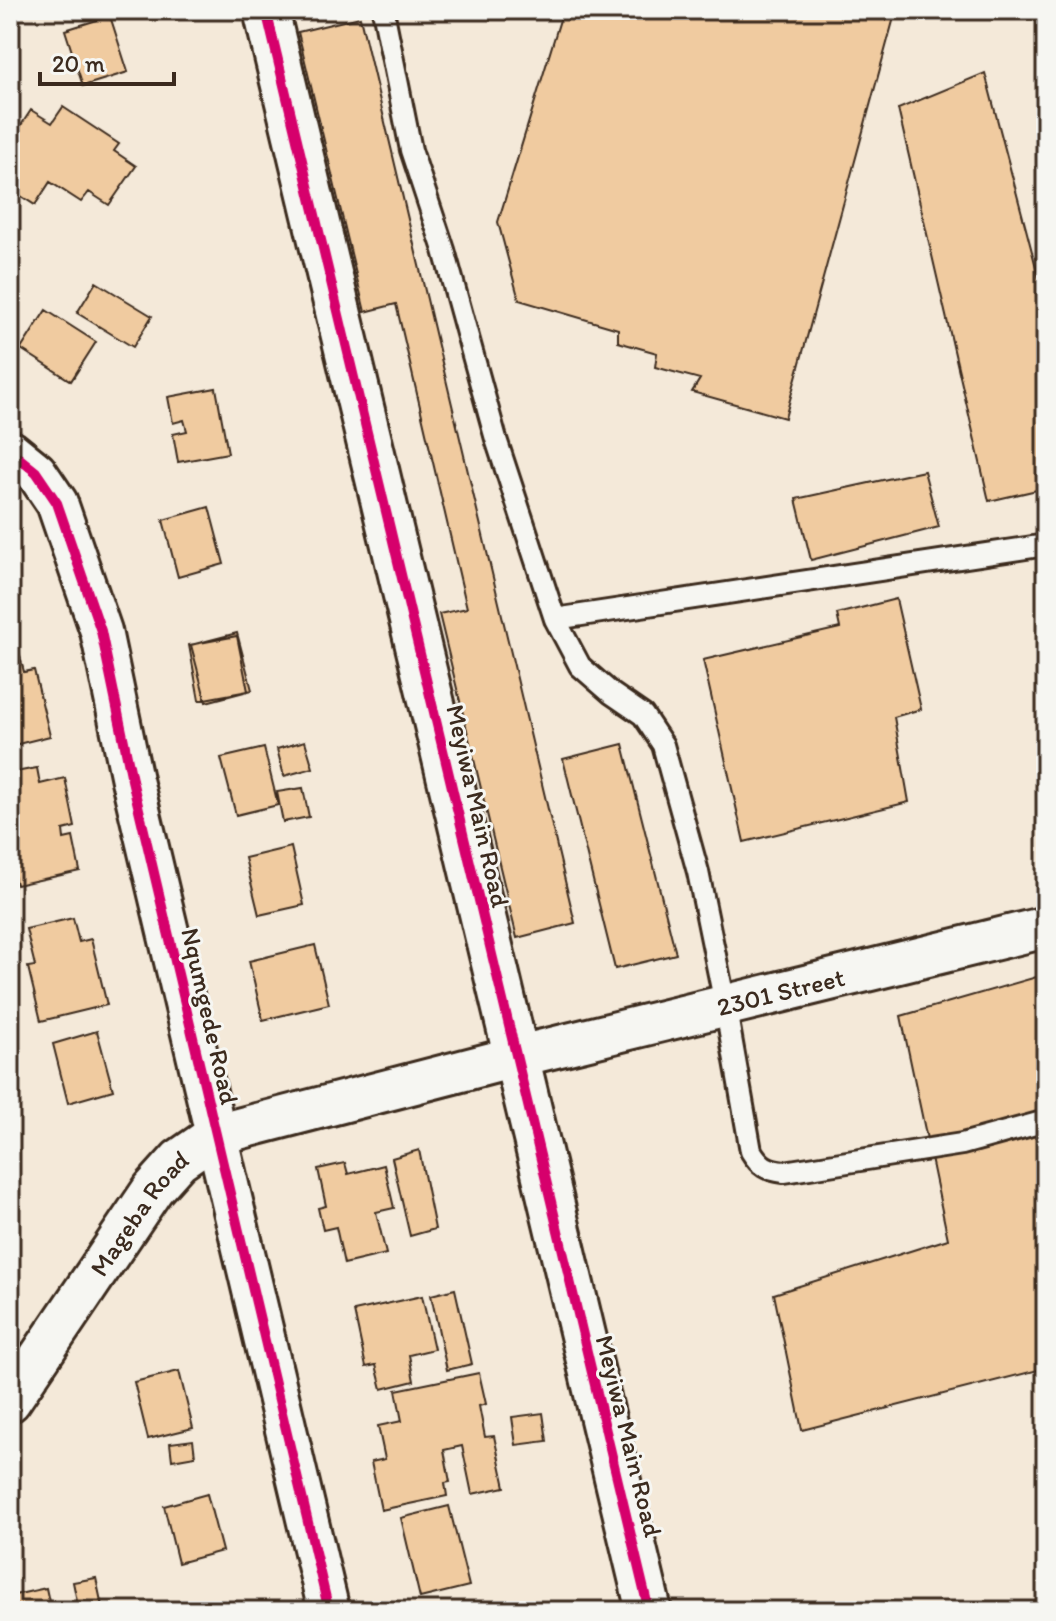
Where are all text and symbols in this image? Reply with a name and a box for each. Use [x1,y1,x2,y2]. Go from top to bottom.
scale bar [40,36,174,86]
text: 20 m [52,49,105,78]
street label: Meyiwa Main Road [439,701,517,911]
street label: Nqumgede Road [174,925,246,1107]
street label: 2301 Street [713,961,848,1023]
street label: Mageba Road [83,1143,194,1282]
street label: Meyiwa Main Road [588,1332,670,1541]

